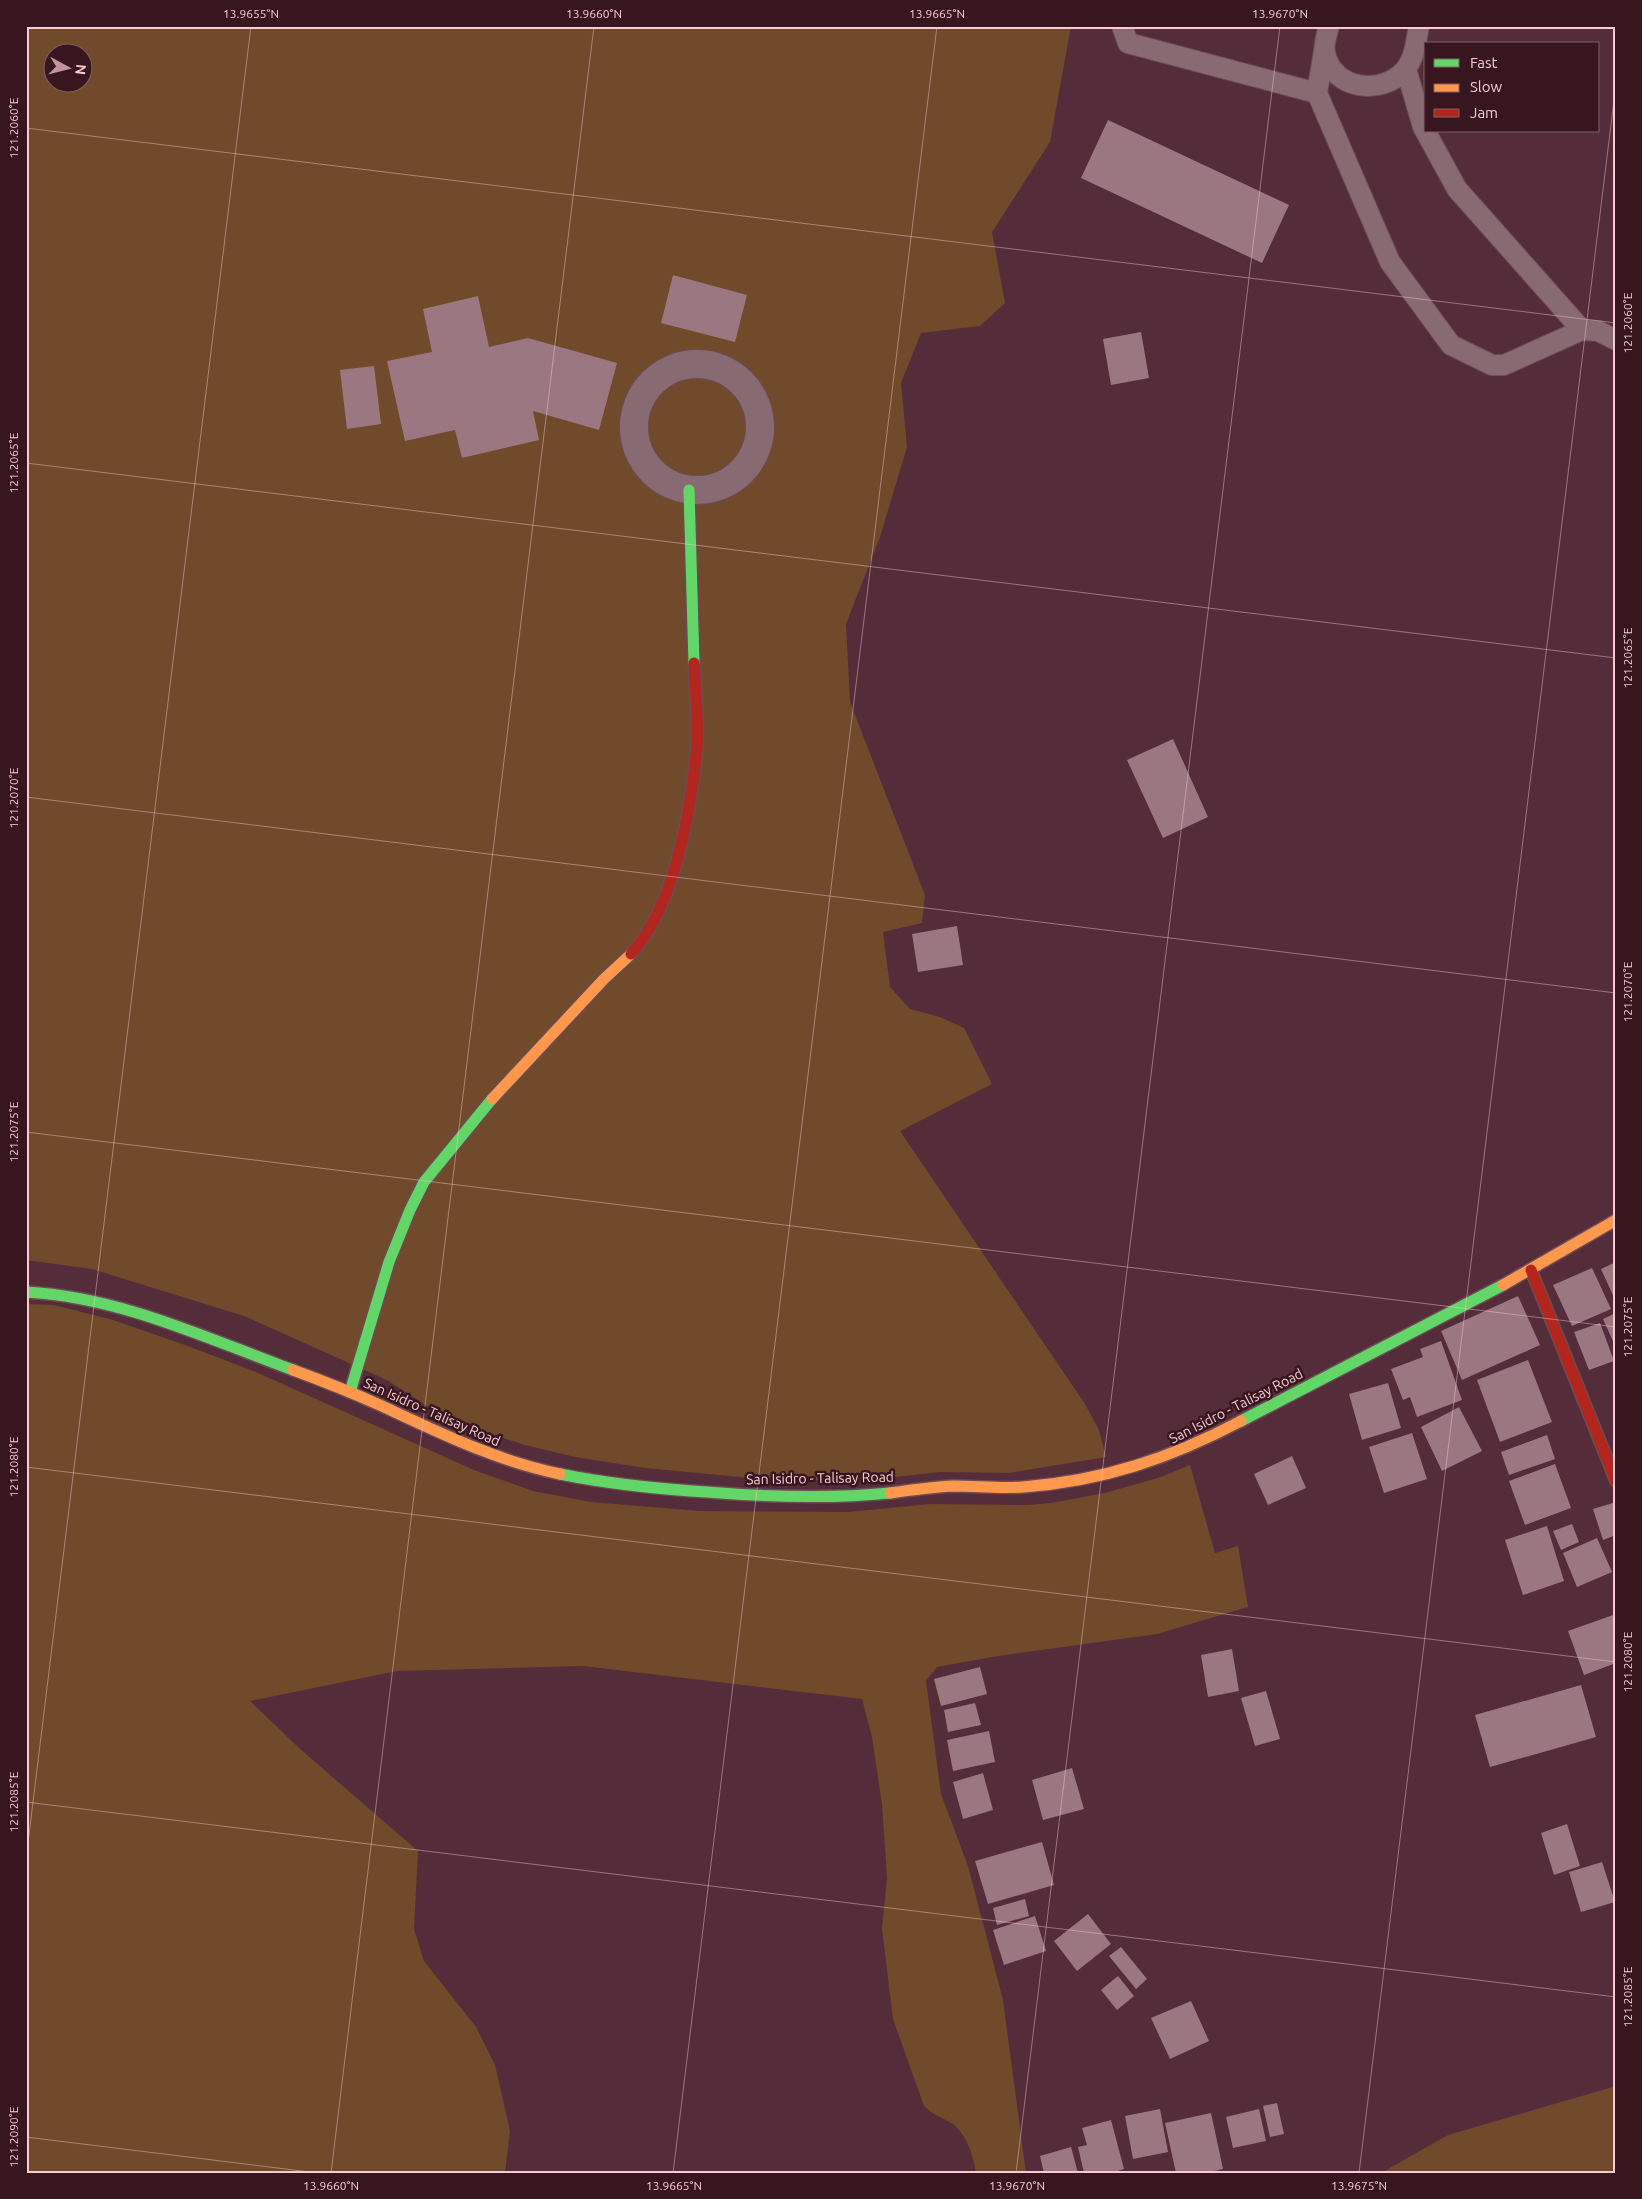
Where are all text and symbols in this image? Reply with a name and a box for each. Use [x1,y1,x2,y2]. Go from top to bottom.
text: 13.9655°N [223,7,279,20]
text: 13.9660°N [566,7,622,20]
text: 13.9665°N [909,7,965,20]
text: 13.9670°N [1252,7,1308,20]
north arrow [42,42,92,92]
legend [1424,42,1600,132]
text: Fast [1470,54,1498,71]
text: N [72,63,89,76]
text: Slow [1470,78,1503,95]
text: 121.2060°E [7,97,20,158]
text: Jam [1470,104,1498,121]
text: 121.2060°E [1621,292,1634,353]
text: 121.2065°E [7,432,20,493]
text: 121.2065°E [1621,627,1634,688]
text: 121.2070°E [7,767,20,828]
text: 121.2070°E [1621,961,1634,1022]
text: 121.2075°E [7,1101,20,1162]
text: 121.2075°E [1621,1296,1634,1357]
street label: San Isidro - Talisay Road [1166,1365,1306,1447]
street label: San Isidro - Talisay Road [361,1375,503,1449]
text: 121.2080°E [7,1436,20,1497]
street label: San Isidro - Talisay Road [746,1469,894,1487]
text: 121.2080°E [1621,1631,1634,1692]
text: 121.2085°E [7,1771,20,1832]
text: 121.2085°E [1621,1966,1634,2027]
text: 121.2090°E [7,2106,20,2167]
text: 13.9660°N [303,2179,359,2192]
text: 13.9665°N [646,2179,702,2192]
text: 13.9670°N [989,2179,1045,2192]
text: 13.9675°N [1331,2179,1387,2192]

